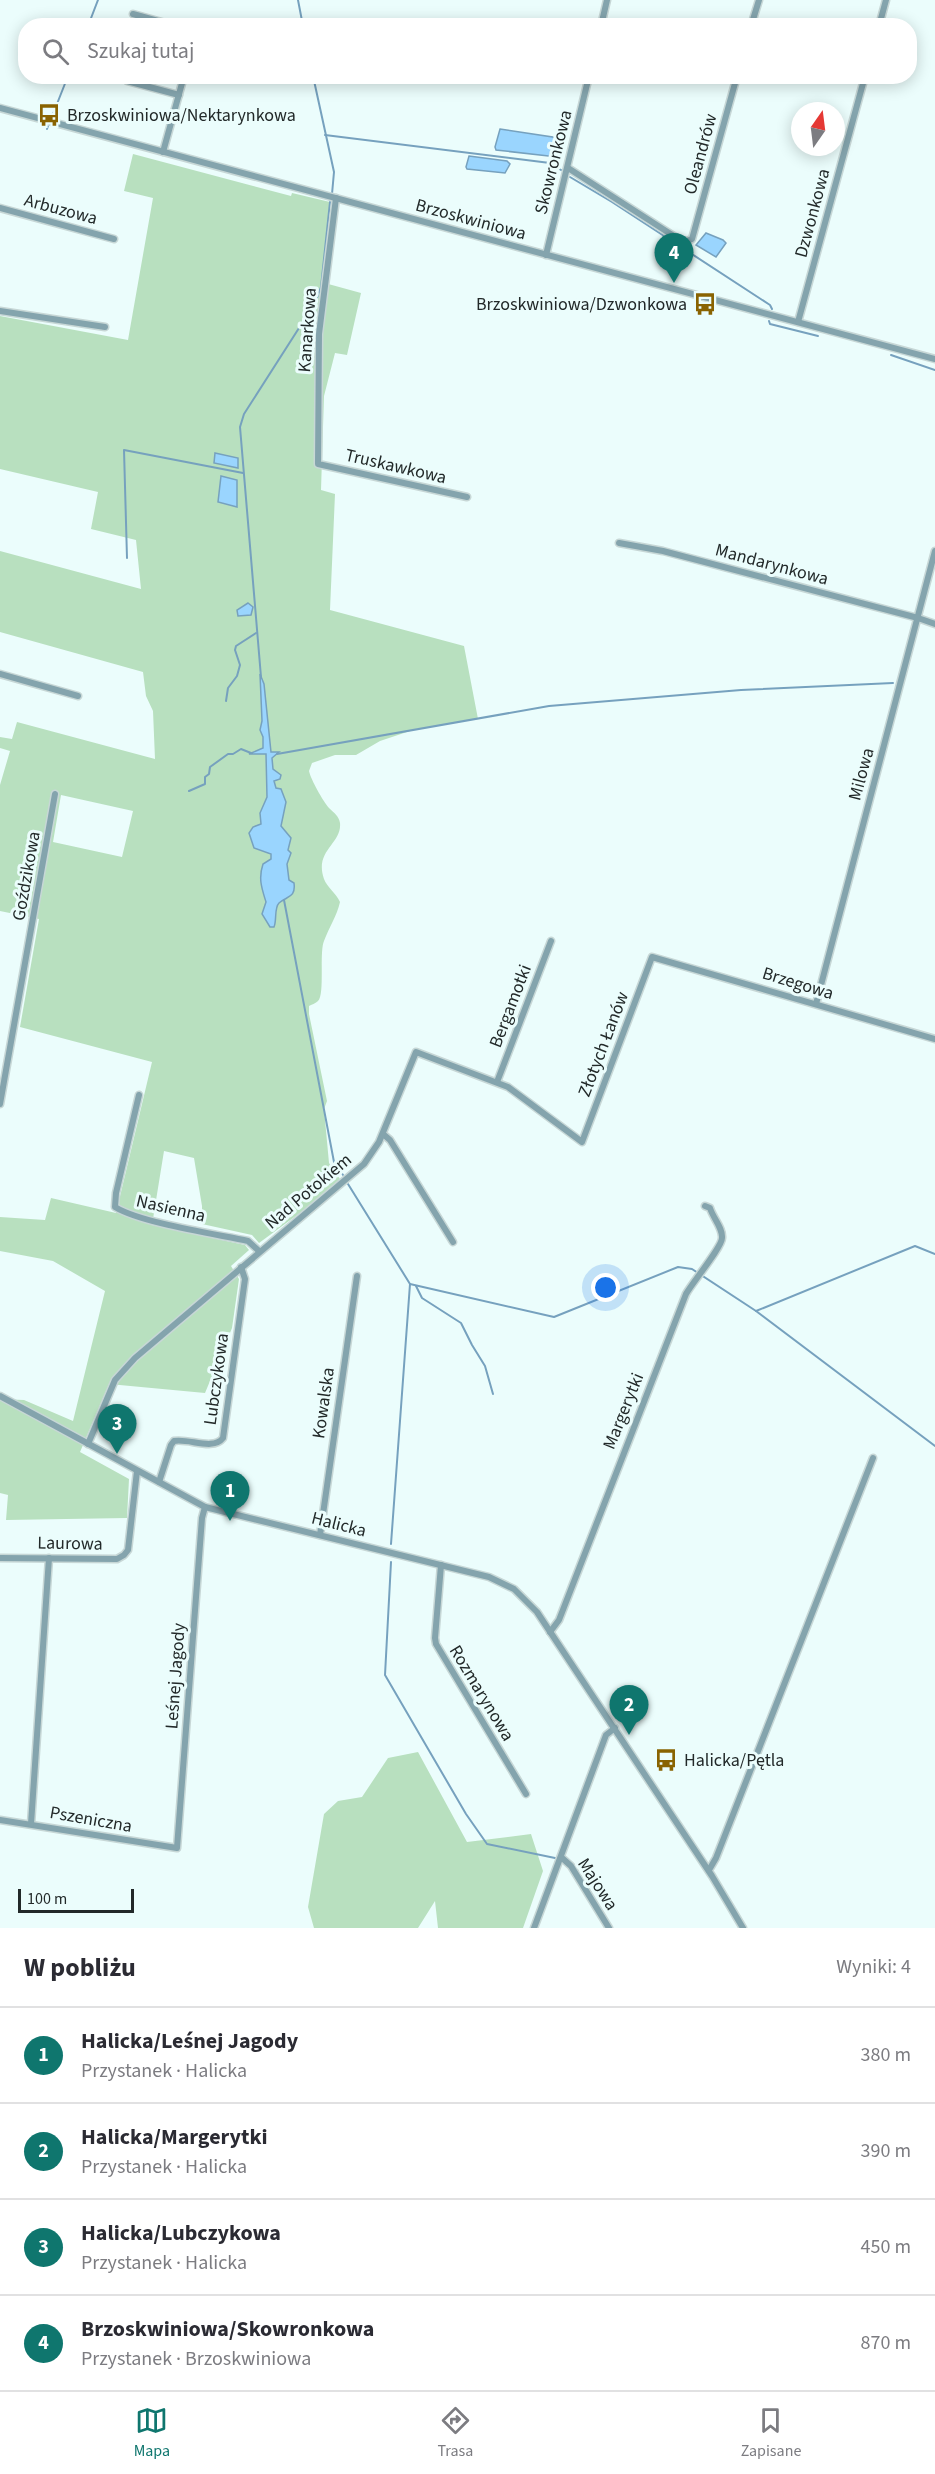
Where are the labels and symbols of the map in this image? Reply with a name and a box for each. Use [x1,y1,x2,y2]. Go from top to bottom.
bus stop icon: Brzoskwiniowa/Nektarynkowa [36,102,62,128]
north arrow [791,102,845,156]
place label: Brzoskwiniowa/Nektarynkowa [67,103,296,128]
street label: Skowronkowa [528,107,579,217]
street label: Oleandrów [678,111,723,197]
street label: Dzwonkowa [789,166,836,260]
street label: Arbuzowa [22,188,100,231]
street label: Brzoskwiniowa [413,193,529,246]
pin: 4 [654,234,694,283]
street label: Kanarkowa [292,287,323,373]
bus stop icon: Brzoskwiniowa/Dzwonkowa [692,291,718,317]
place label: Brzoskwiniowa/Dzwonkowa [476,292,687,317]
street label: Truskawkowa [343,443,449,490]
street label: Mandarynkowa [713,537,831,592]
street label: Milowa [842,745,880,803]
street label: Goździkowa [6,829,47,923]
street label: Bergamotki [483,961,538,1051]
street label: Brzegowa [759,961,837,1006]
street label: Złotych Łanów [572,988,635,1101]
street label: Nad Potokiem [260,1148,357,1235]
street label: Nasienna [134,1188,208,1229]
your location [591,1273,620,1302]
street label: Lubczykowa [198,1331,235,1427]
street label: Kowalska [306,1366,341,1440]
street label: Margerytki [597,1369,650,1453]
pin: 3 [98,1404,136,1454]
pin: 1 [210,1472,250,1521]
street label: Halicka [309,1506,369,1543]
street label: Laurowa [37,1530,103,1557]
street label: Leśnej Jagody [159,1621,192,1730]
street label: Rozmarynowa [443,1641,520,1746]
pin: 2 [610,1686,648,1735]
bus stop icon: Halicka/Pętla [653,1747,679,1773]
place label: Halicka/Pętla [684,1748,784,1773]
street label: Pszeniczna [48,1800,134,1839]
street label: Majowa [571,1853,624,1915]
scale bar [18,1886,134,1914]

